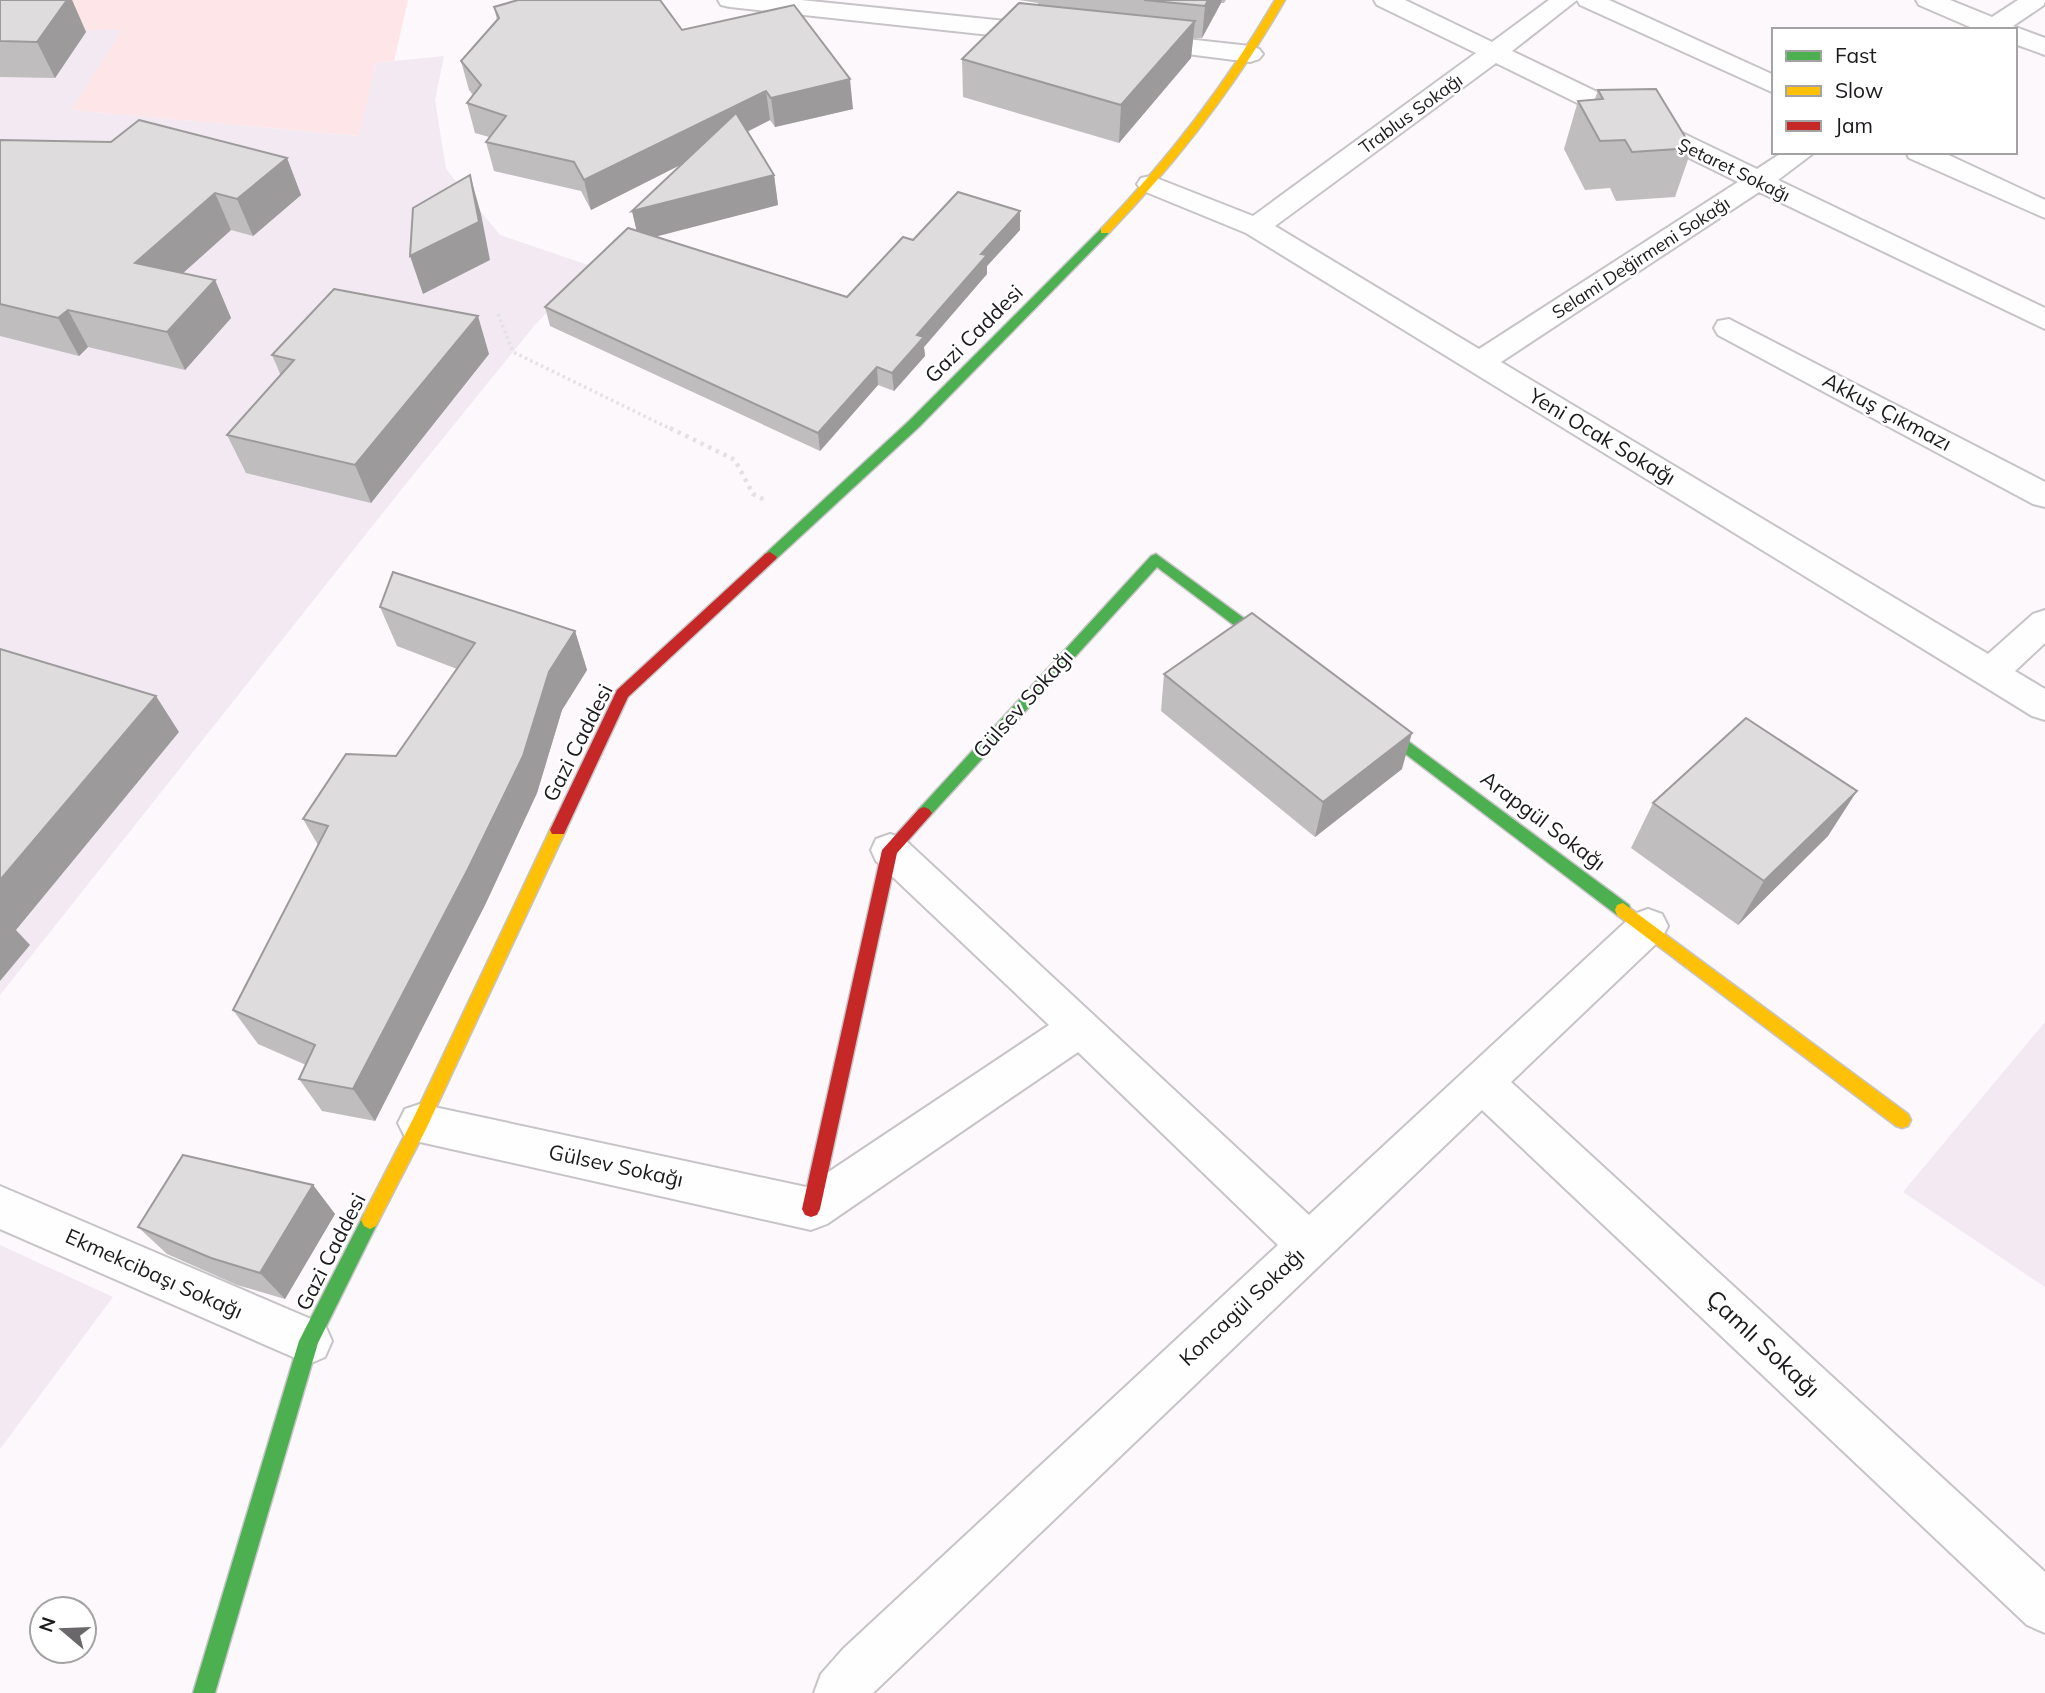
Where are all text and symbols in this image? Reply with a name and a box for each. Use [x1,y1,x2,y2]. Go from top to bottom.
legend [1772,28,2017,154]
text: Fast [1835,42,1877,68]
street label: Trablus Sokağı [1354,68,1467,159]
text: Slow [1835,77,1883,103]
text: Jam [1835,112,1873,138]
street label: Şetaret Sokağı [1674,132,1794,207]
street label: Selami Değirmeni Sokağı [1547,191,1734,324]
street label: Gazi Caddesi [919,279,1028,388]
street label: Akkuş Çıkmazı [1819,366,1956,456]
street label: Yeni Ocak Sokağı [1523,382,1681,490]
street label: Gülsev Sokağı [967,644,1078,763]
street label: Gazi Caddesi [536,680,618,805]
street label: Arapgül Sokağı [1476,765,1611,876]
street label: Gülsev Sokağı [547,1138,686,1192]
street label: Gazi Caddesi [289,1189,371,1314]
street label: Ekmekcibaşı Sokağı [62,1222,247,1324]
street label: Koncagül Sokağı [1173,1242,1309,1371]
street label: Çamlı Sokağı [1701,1283,1827,1404]
north arrow [28,1595,98,1665]
text: N [33,1614,61,1635]

